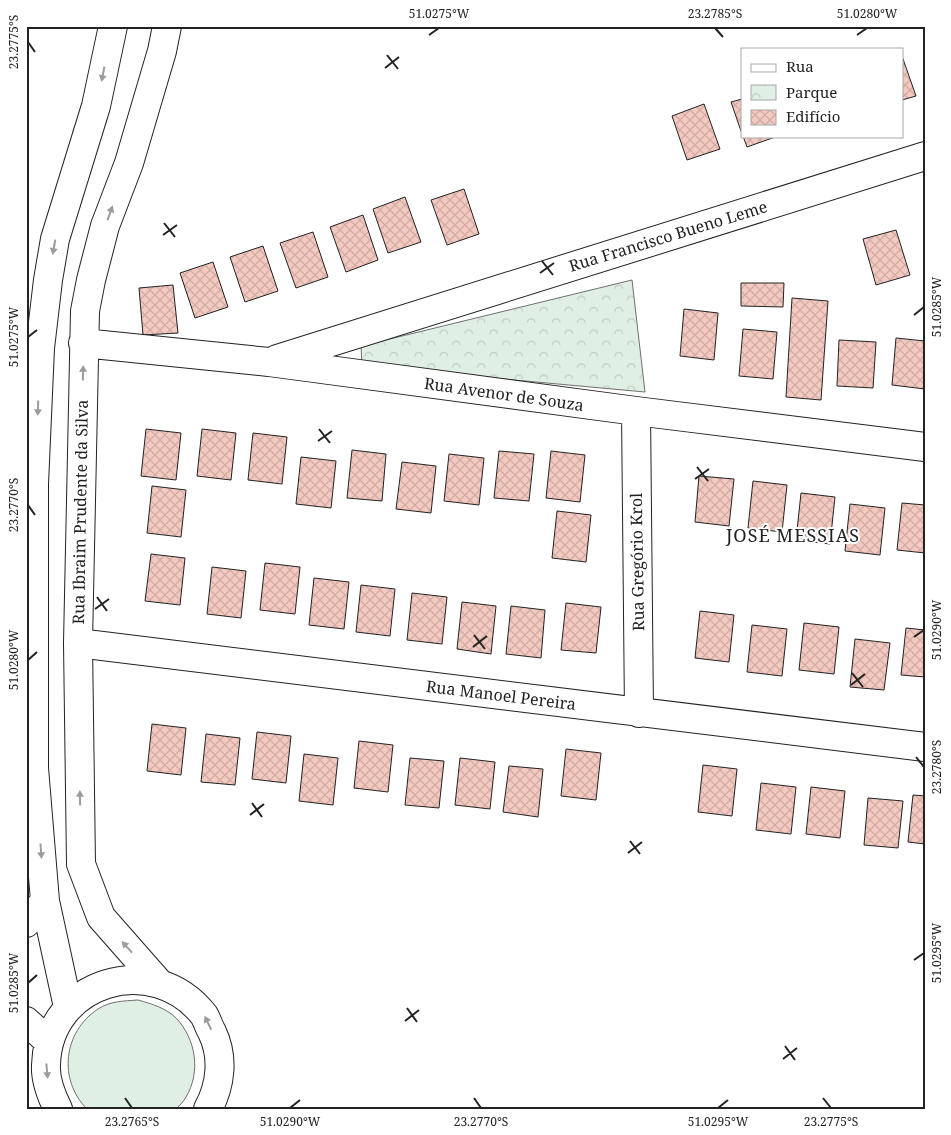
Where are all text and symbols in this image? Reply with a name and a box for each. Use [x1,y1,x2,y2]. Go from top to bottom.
text: 51.0275°W [409,5,470,22]
text: 23.2785°S [688,5,742,22]
text: 51.0280°W [837,5,898,22]
text: 23.2775°S [5,15,22,69]
legend [741,48,904,138]
text: Rua [786,56,814,76]
one-way arrow [99,66,107,82]
text: Parque [786,82,837,102]
text: Edifício [786,106,841,126]
street label: Rua Francisco Bueno Leme [566,195,770,277]
one-way arrow [107,206,114,221]
one-way arrow [49,239,57,255]
text: 51.0285°W [928,276,945,337]
text: 51.0275°W [5,306,22,367]
one-way arrow [79,365,87,381]
street label: Rua Avenor de Souza [423,372,585,416]
street label: Rua Ibraim Prudente da Silva [67,400,93,624]
one-way arrow [33,401,41,417]
text: 23.2770°S [5,478,22,532]
street label: Rua Gregório Krol [625,493,649,631]
district label: JOSÉ MESSIAS [725,523,860,547]
text: 51.0290°W [928,599,945,660]
text: 51.0280°W [5,629,22,690]
street label: Rua Manoel Pereira [425,675,577,715]
text: 23.2780°S [928,740,945,794]
one-way arrow [75,789,83,805]
one-way arrow [37,843,45,859]
text: 51.0295°W [928,922,945,983]
one-way arrow [121,941,133,953]
text: 51.0285°W [5,952,22,1013]
one-way arrow [204,1016,212,1030]
one-way arrow [43,1063,51,1079]
text: 23.2765°S [105,1113,159,1130]
text: 51.0290°W [260,1113,321,1130]
text: 23.2770°S [454,1113,508,1130]
text: 51.0295°W [688,1113,749,1130]
text: 23.2775°S [804,1113,858,1130]

